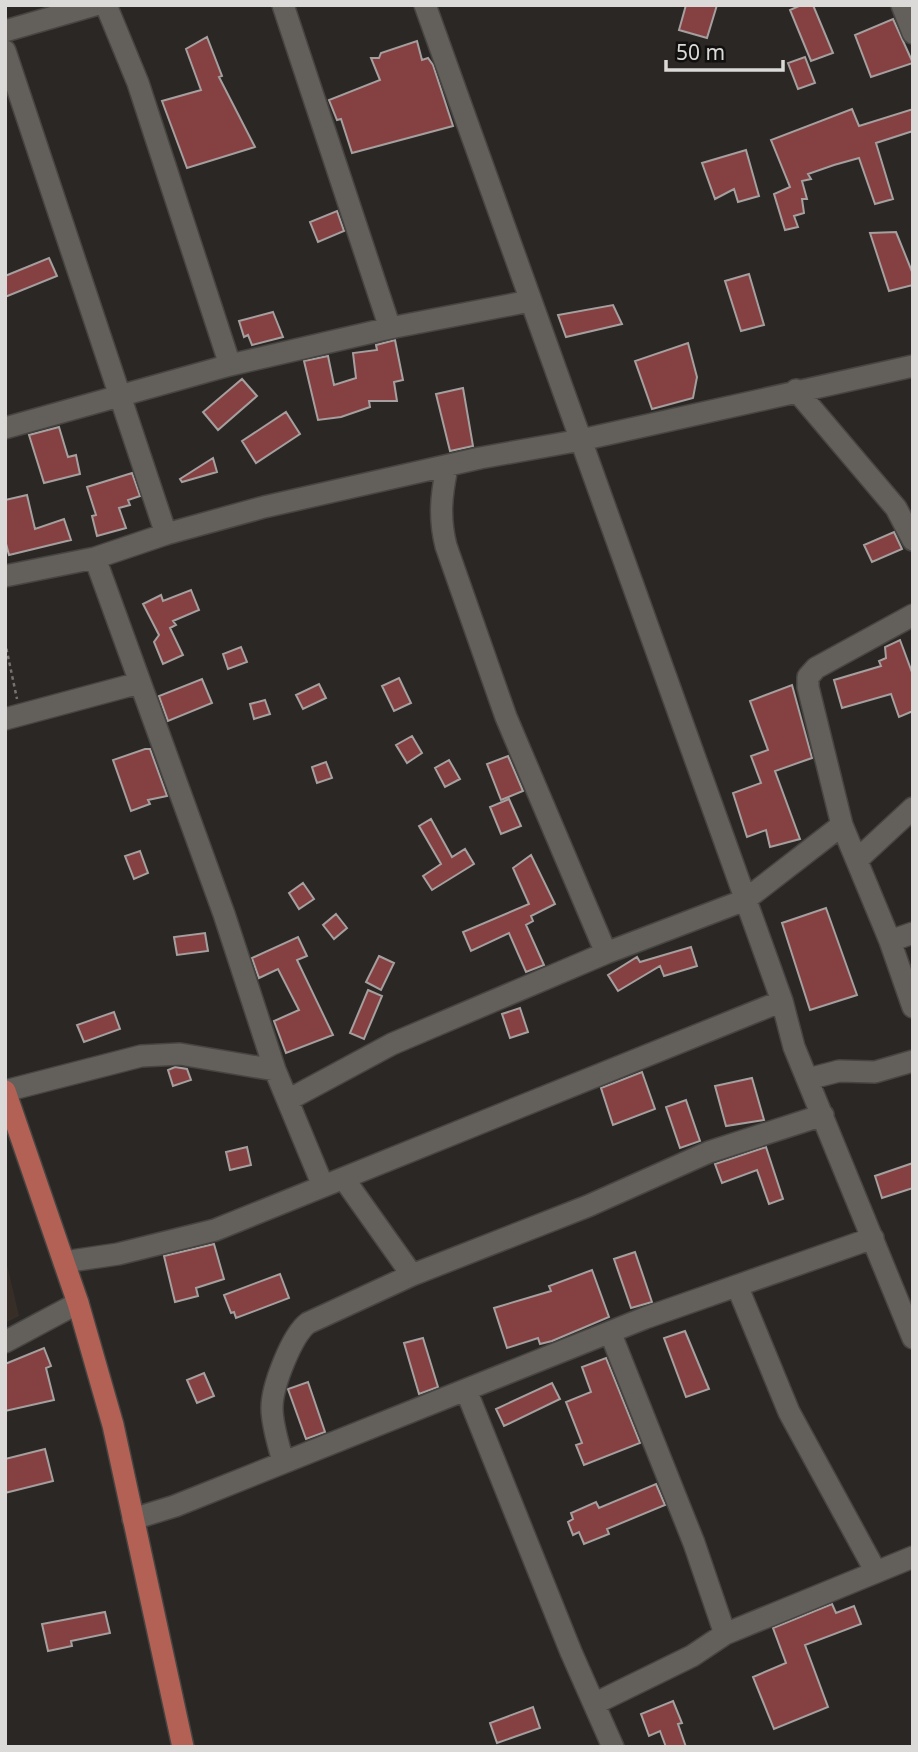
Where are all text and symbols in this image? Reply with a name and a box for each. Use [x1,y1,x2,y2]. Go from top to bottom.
scale bar [666,28,783,72]
text: 50 m [676,38,725,66]

